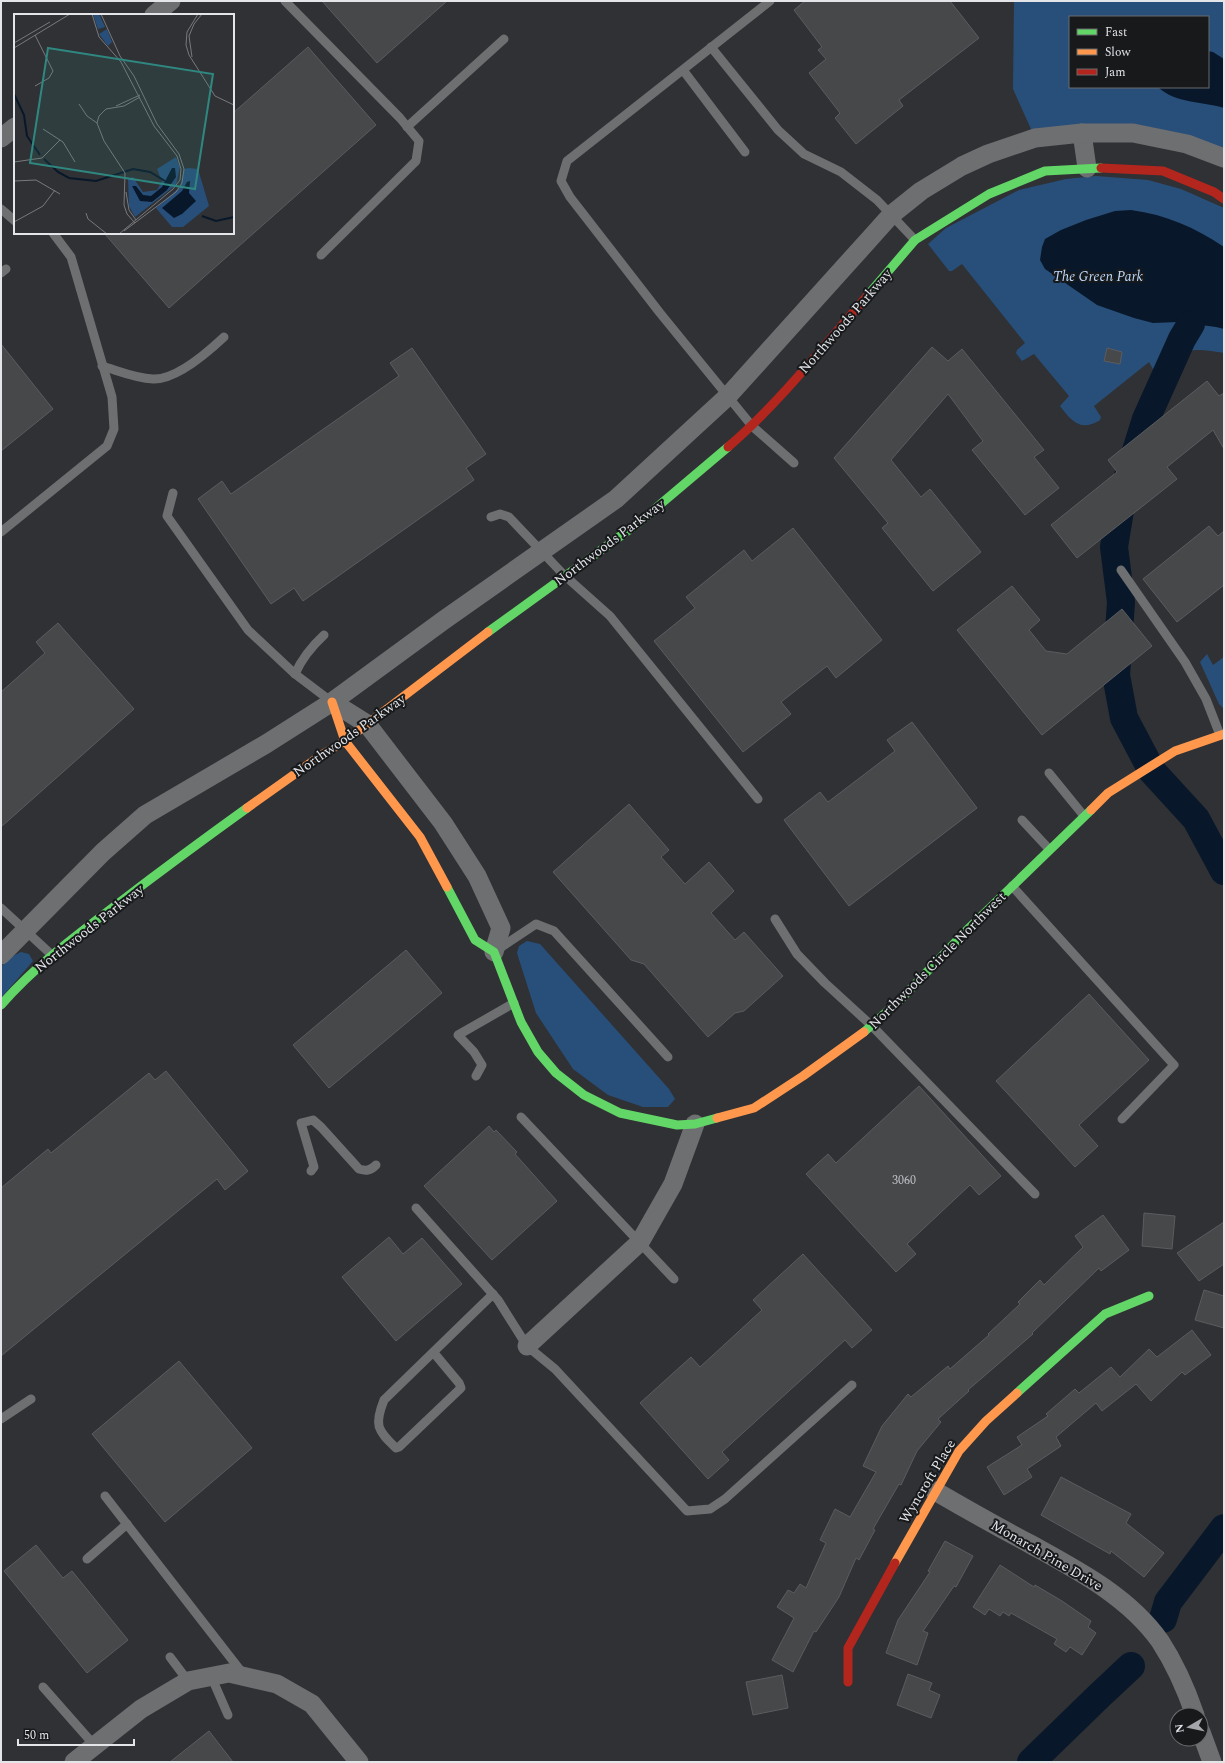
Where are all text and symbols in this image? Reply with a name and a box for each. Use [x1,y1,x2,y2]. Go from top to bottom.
inset map [14,14,234,234]
legend [1069,16,1209,88]
text: Fast [1105,23,1127,42]
text: Slow [1105,43,1131,62]
text: Jam [1105,63,1126,82]
street label: Northwoods Parkway [794,263,898,379]
park label: The Green Park [1053,266,1144,287]
street label: Northwoods Parkway [550,493,670,591]
street label: Northwoods Parkway [289,688,411,782]
street label: Northwoods Parkway [30,878,149,978]
street label: Northwoods Circle Northwest [864,887,1011,1034]
house number: 3060 [892,1171,916,1190]
street label: Wyncroft Place [894,1435,961,1527]
street label: Monarch Pine Drive [987,1515,1107,1596]
north arrow [1169,1707,1209,1747]
scale bar [18,1721,134,1747]
text: N [1171,1723,1189,1734]
text: 50 m [24,1726,49,1745]

